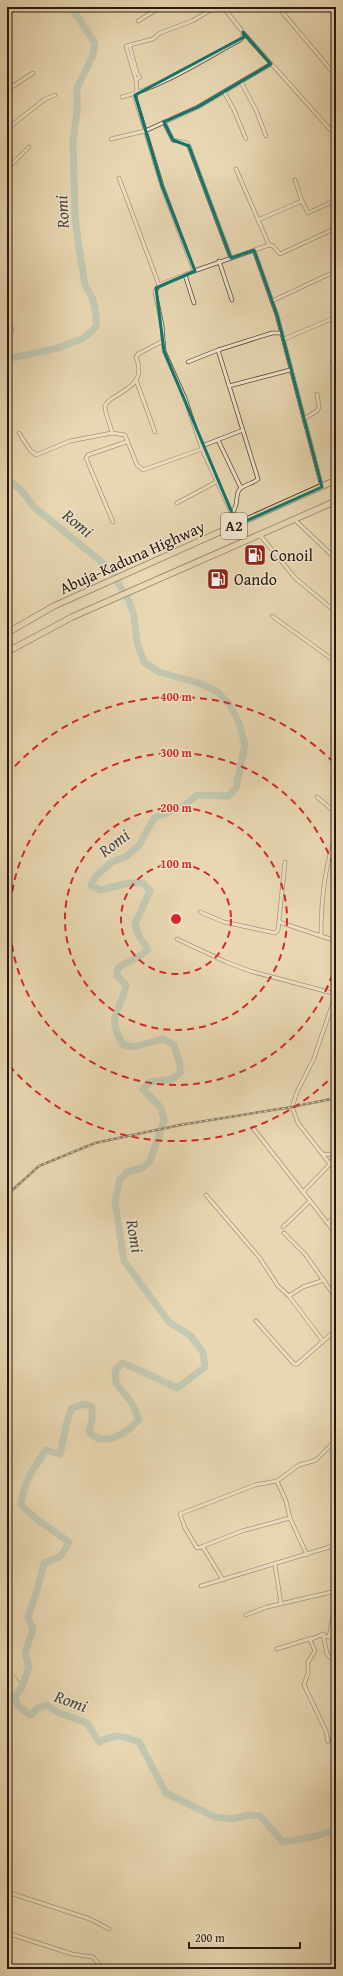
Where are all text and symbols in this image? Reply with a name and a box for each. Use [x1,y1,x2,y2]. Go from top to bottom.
water label: Romi [48,194,75,230]
water label: Romi [57,502,100,543]
road number: A2 [221,513,247,539]
street label: Abuja-Kaduna Highway [55,514,209,600]
fuel station icon: Conoil [242,542,268,568]
place label: Conoil [270,543,314,567]
fuel station icon: Oando [205,566,231,592]
place label: Oando [234,567,277,591]
text: 400 m [160,688,193,705]
text: 300 m [160,744,193,761]
text: 200 m [160,799,193,816]
water label: Romi [92,822,135,863]
text: 100 m [160,855,193,872]
centre of rings [169,912,183,926]
water label: Romi [120,1216,151,1255]
water label: Romi [50,1683,92,1718]
scale bar [189,1924,300,1950]
text: 200 m [195,1929,225,1946]

